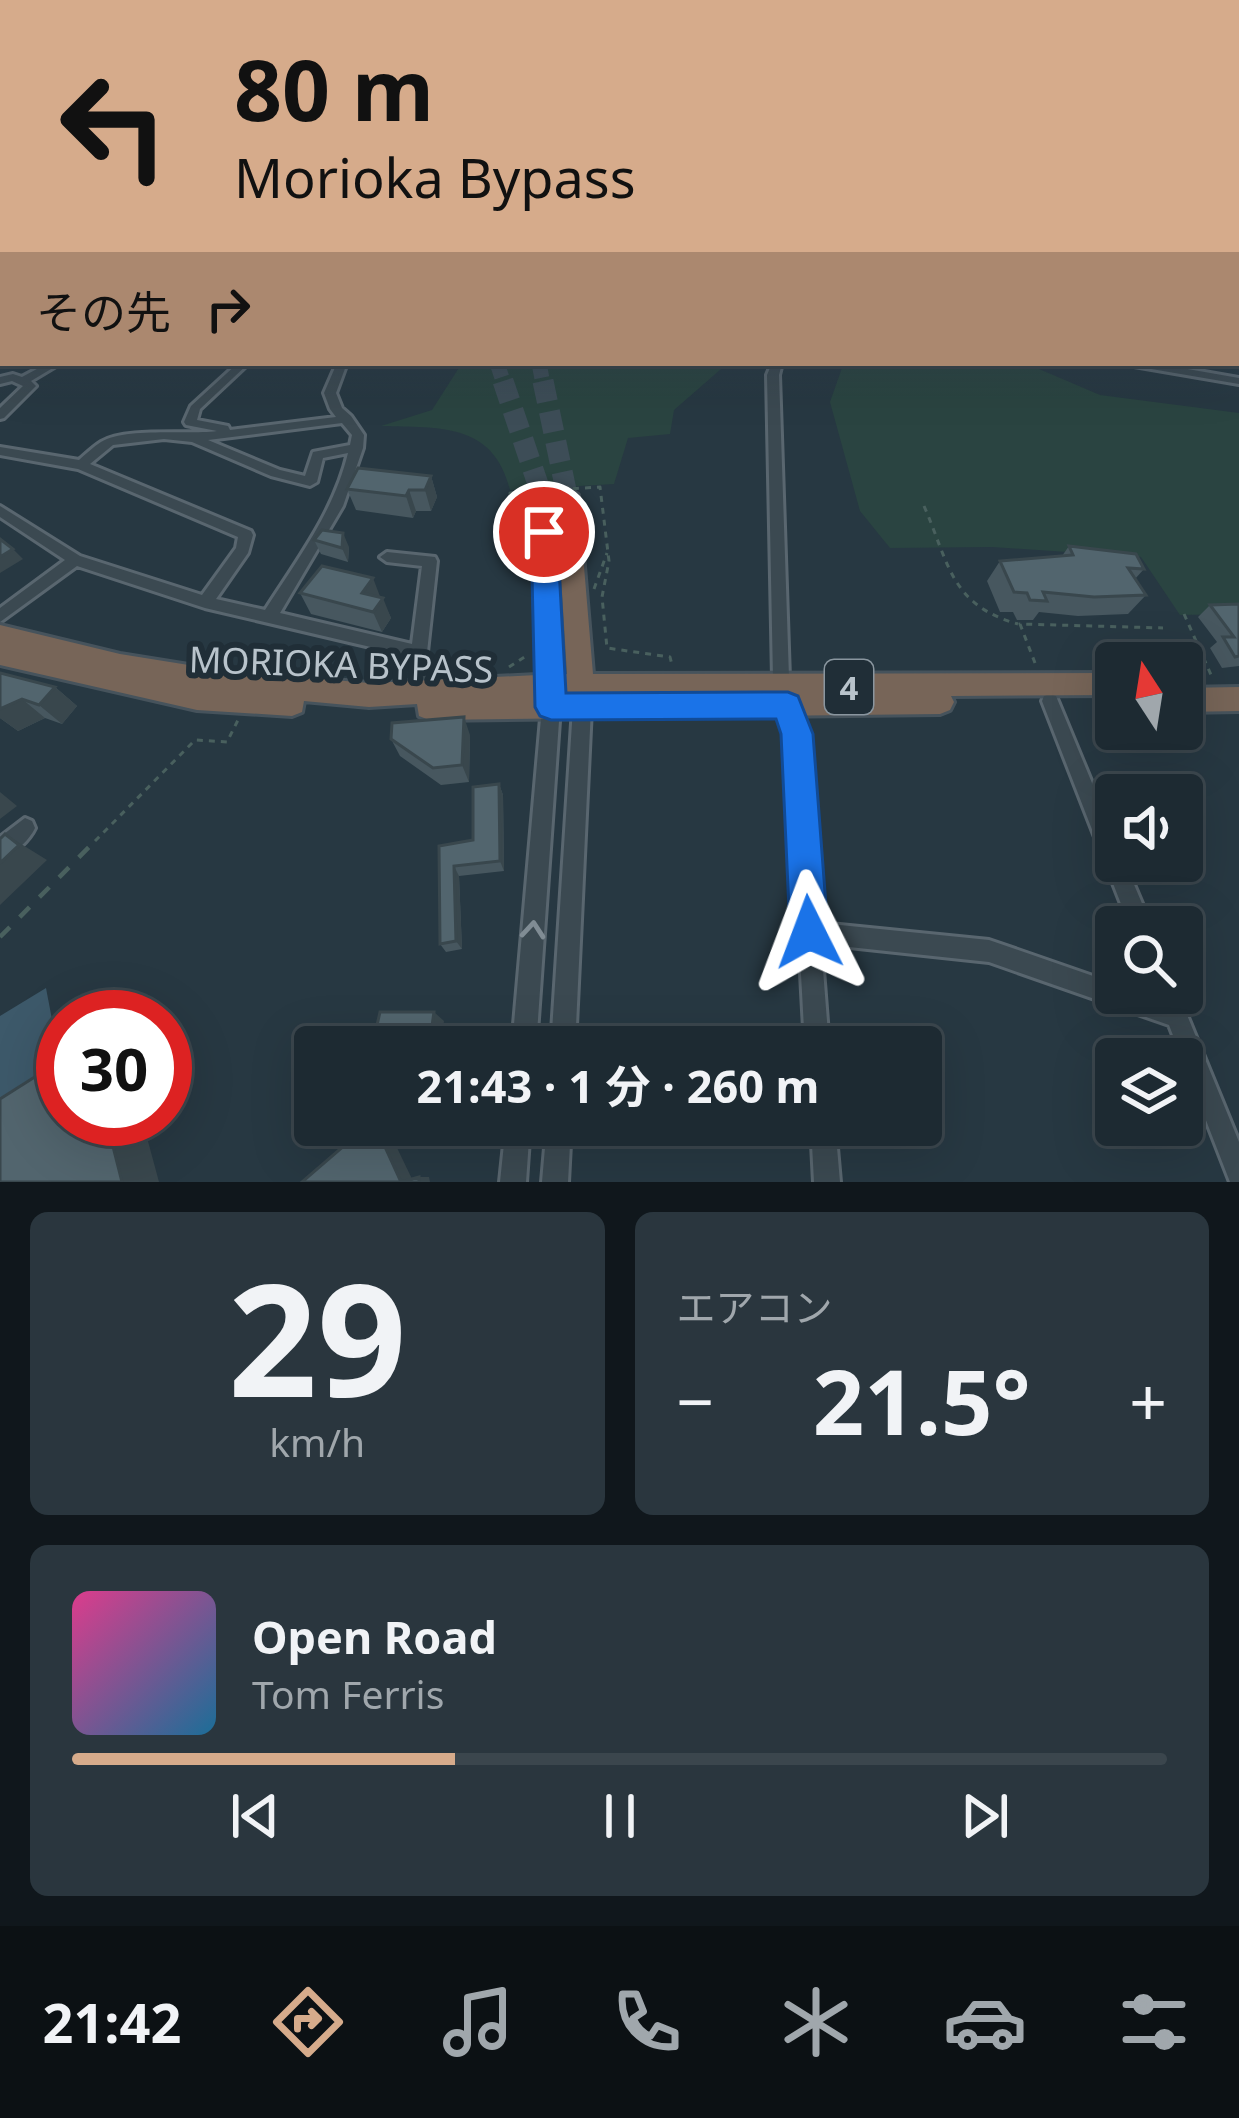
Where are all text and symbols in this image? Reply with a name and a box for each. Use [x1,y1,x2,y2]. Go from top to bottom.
text: 80 m [234,31,434,146]
icon: left [36,48,192,204]
text: Morioka Bypass [234,140,636,214]
icon: right [195,276,261,342]
text: その先 [36,281,171,342]
pin [493,481,595,583]
icon: arrive [511,499,577,565]
street label: MORIOKA BYPASS [188,634,494,694]
north arrow [1095,642,1203,750]
map controls [1095,642,1203,1146]
road number: 4 [825,660,873,714]
button: sound [1095,774,1203,882]
position arrow [746,869,872,995]
button: search [1095,906,1203,1014]
one-way arrow [520,920,546,939]
speed limit sign: 30 [36,990,192,1146]
button: layers [1095,1038,1203,1146]
text: 21:43 · 1 分 · 260 m [417,1055,819,1116]
text: 29 [228,1230,406,1443]
text: エアコン [677,1280,833,1333]
text: 21.5° [813,1339,1031,1461]
text: − [677,1355,714,1445]
text: + [1129,1355,1167,1445]
text: km/h [269,1415,365,1468]
text: Open Road [252,1606,497,1667]
text: Tom Ferris [252,1667,444,1720]
icon: previous [222,1783,288,1849]
icon: pause [587,1783,653,1849]
icon: next [952,1783,1018,1849]
icon: directions [266,1980,350,2064]
icon: music [436,1980,520,2064]
icon: phone [605,1980,689,2064]
icon: climate [774,1980,858,2064]
icon: car [943,1980,1027,2064]
icon: filters [1112,1980,1196,2064]
text: 21:42 [43,1985,181,2059]

